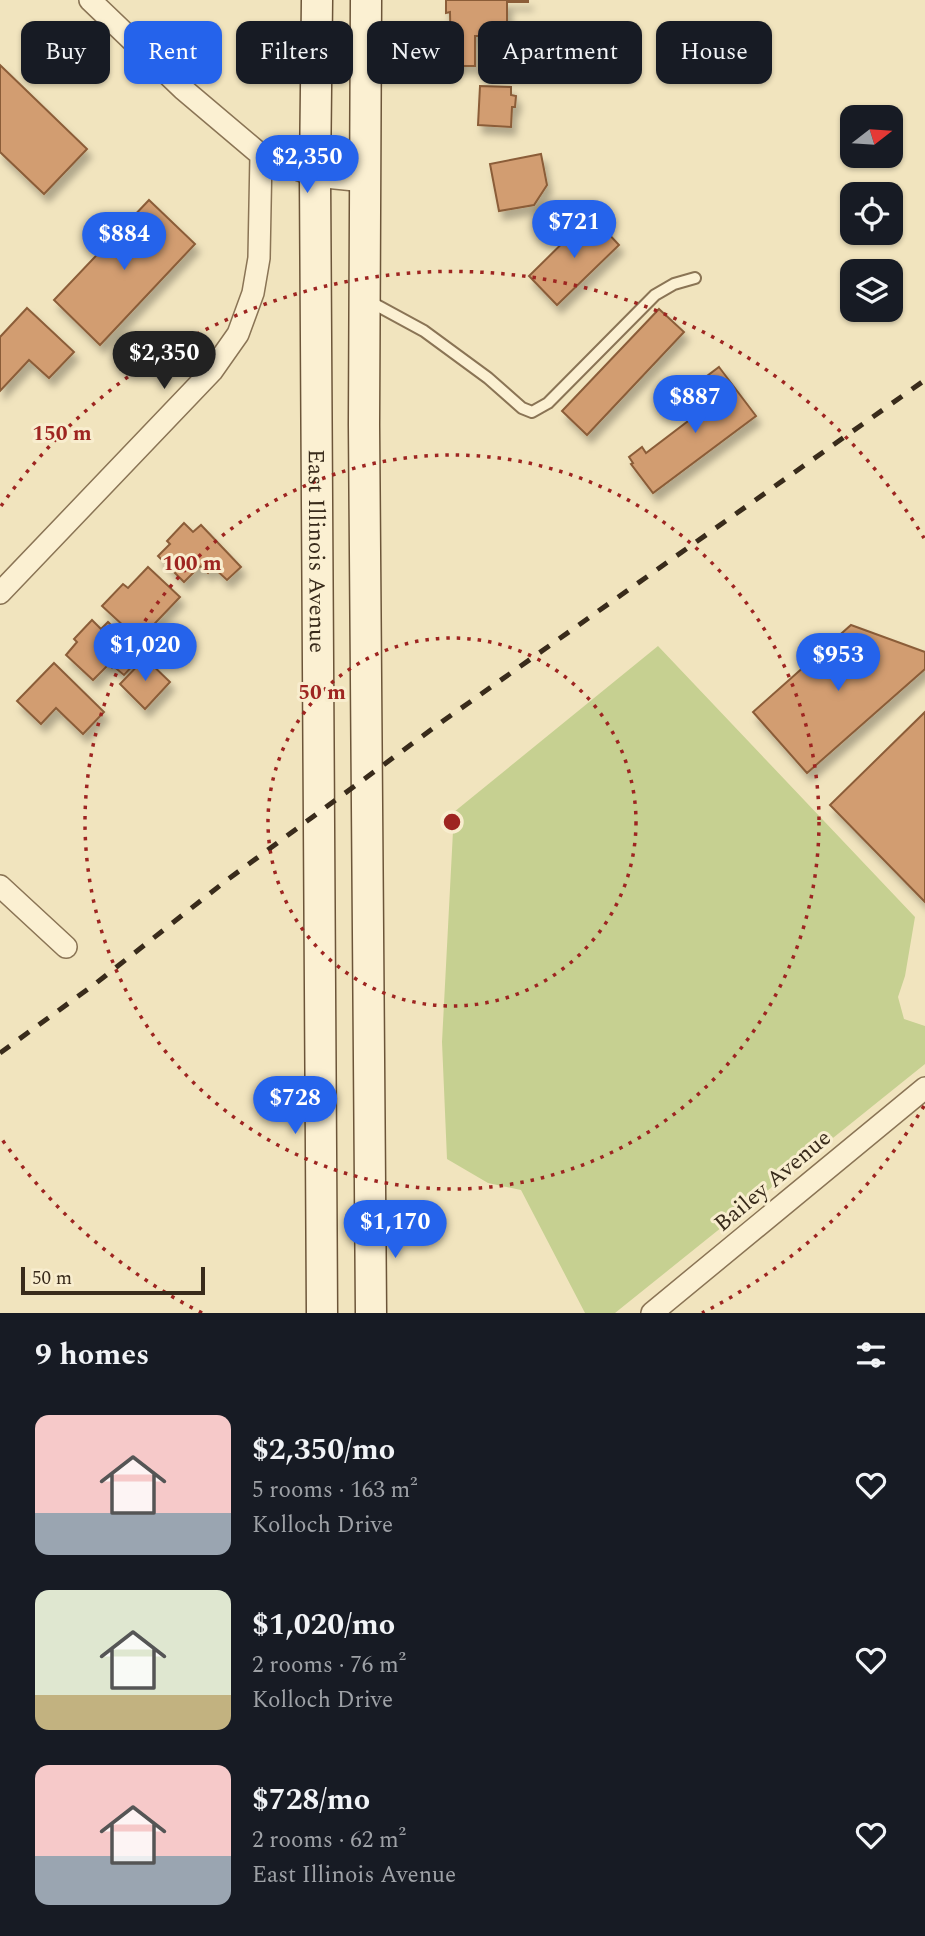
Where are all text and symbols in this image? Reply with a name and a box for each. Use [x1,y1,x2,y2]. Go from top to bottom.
chip: Buy [21,21,110,84]
chip: Rent [124,21,222,84]
chip: Filters [236,21,353,84]
chip: New [367,21,464,84]
chip: Apartment [478,21,642,84]
chip: House [656,21,772,84]
north arrow [840,105,903,168]
map controls [840,105,903,322]
pin: $2,350 [250,136,364,195]
text: $2,350 [272,140,342,175]
button: locate [840,182,903,245]
pin: $721 [533,201,615,260]
text: $721 [548,205,600,240]
pin: $884 [83,212,165,272]
text: $884 [98,217,150,252]
button: layers [840,259,903,322]
pin: $2,350 [107,332,221,391]
text: $2,350 [129,336,199,371]
pin: $887 [654,376,736,435]
text: $887 [669,380,721,415]
text: 150 m [32,418,92,450]
street label: East Illinois Avenue [298,449,334,653]
text: 100 m [162,548,222,580]
pin: $1,020 [88,624,202,683]
text: $1,020 [110,628,180,663]
pin: $953 [797,634,879,693]
text: $953 [812,638,864,673]
text: 50 m [298,677,346,709]
centre of rings [440,810,464,834]
pin: $728 [254,1076,336,1136]
text: $728 [269,1081,321,1116]
street label: Bailey Avenue [706,1121,839,1241]
pin: $1,170 [338,1200,452,1260]
text: $1,170 [360,1205,430,1240]
scale bar [21,1264,205,1296]
text: 50 m [32,1264,72,1293]
text: 9 homes [35,1332,149,1378]
icon: filters [852,1336,890,1374]
text: $2,350/mo [252,1427,395,1473]
icon: home [91,1443,175,1527]
icon: heart [852,1466,890,1504]
text: 5 rooms · 163 m² [252,1473,418,1508]
text: Kolloch Drive [252,1508,393,1543]
text: $1,020/mo [252,1602,395,1648]
icon: home [91,1618,175,1702]
icon: heart [852,1641,890,1679]
text: 2 rooms · 76 m² [252,1648,406,1683]
text: Kolloch Drive [252,1683,393,1718]
text: $728/mo [252,1777,370,1823]
icon: home [91,1793,175,1877]
icon: heart [852,1816,890,1854]
text: 2 rooms · 62 m² [252,1823,406,1858]
text: East Illinois Avenue [252,1858,456,1893]

